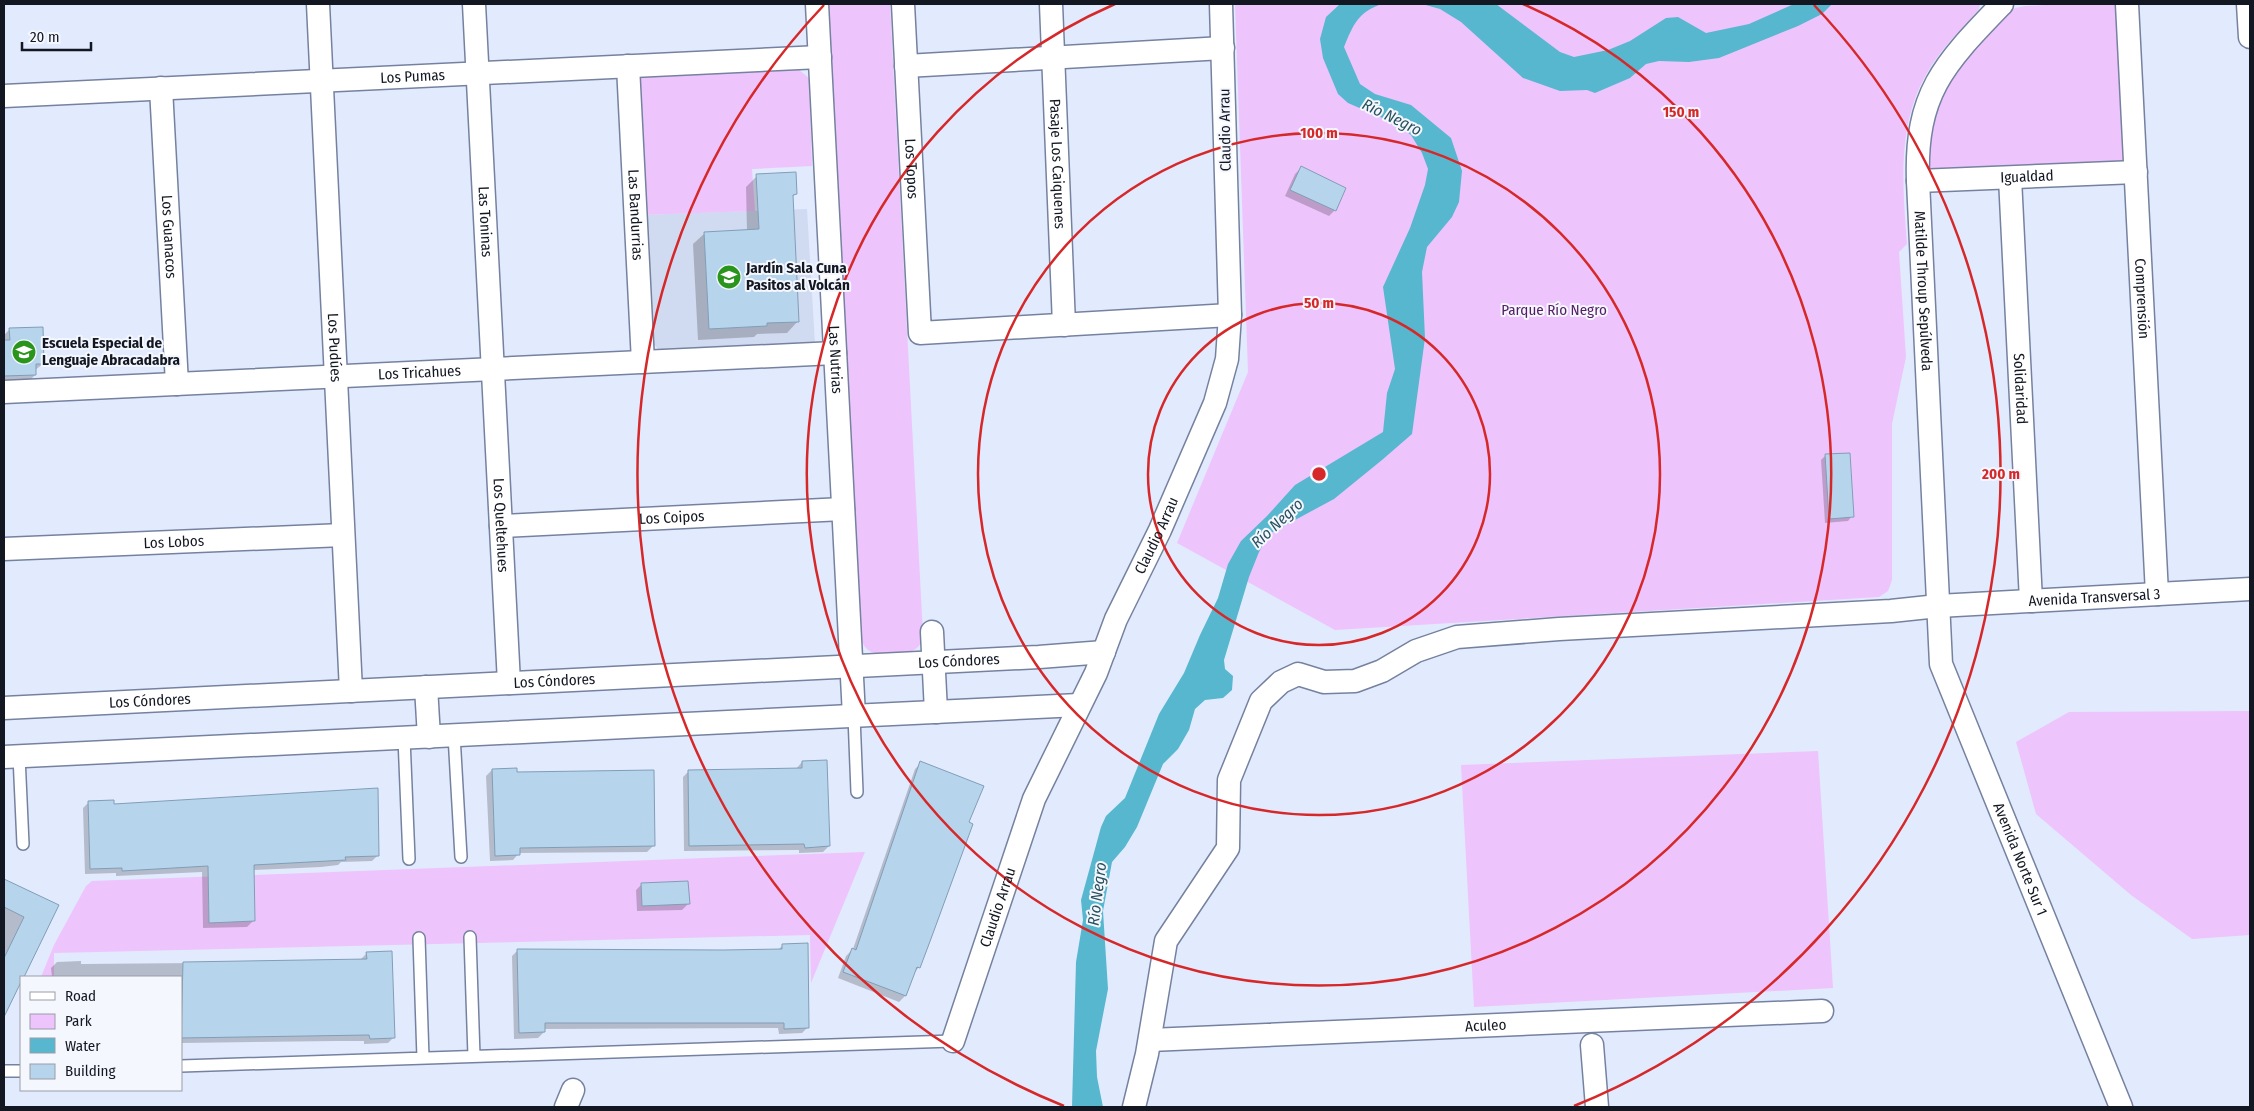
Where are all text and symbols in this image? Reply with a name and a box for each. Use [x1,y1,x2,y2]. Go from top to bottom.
scale bar [22,20,91,52]
text: 20 m [30,28,60,46]
street label: Los Pumas [380,66,445,87]
street label: Claudio Arrau [1215,88,1235,172]
water label: Río Negro [1359,94,1425,140]
street label: Pasaje Los Caiquenes [1046,98,1069,229]
text: 150 m [1663,103,1699,121]
text: 100 m [1300,124,1338,142]
street label: Los Topos [901,138,922,199]
street label: Igualdad [2000,166,2054,187]
street label: Las Bandurrias [624,169,647,261]
street label: Las Toninas [474,186,496,258]
street label: Los Guanacos [158,195,180,279]
street label: Matilde Throup Sepúlveda [1910,210,1936,372]
street label: Comprensión [2131,258,2153,339]
place label: Jardín Sala Cuna Pasitos al Volcán [745,259,850,294]
school or university icon: Jardín Sala Cuna Pasitos al Volcán [716,264,742,290]
text: 50 m [1304,294,1334,312]
park label: Parque Río Negro [1501,301,1607,319]
street label: Los Pudúes [324,313,345,383]
street label: Las Nutrias [825,325,846,394]
place label: Escuela Especial de Lenguaje Abracadabra [42,334,181,369]
school or university icon: Escuela Especial de Lenguaje Abracadabra [11,339,37,365]
street label: Solidaridad [2010,353,2031,425]
street label: Los Tricahues [378,362,461,383]
centre of rings [1310,465,1328,483]
text: 200 m [1981,465,2020,483]
street label: Los Queltehues [489,478,512,573]
street label: Claudio Arrau [1131,494,1182,577]
water label: Río Negro [1247,494,1307,552]
street label: Los Coipos [639,507,705,528]
street label: Los Lobos [143,532,205,552]
street label: Avenida Transversal 3 [2028,585,2161,610]
street label: Los Cóndores [918,650,1000,672]
street label: Los Cóndores [513,670,596,692]
street label: Los Cóndores [108,690,191,712]
street label: Avenida Norte Sur 1 [1989,800,2051,918]
water label: Río Negro [1084,861,1110,927]
street label: Claudio Arrau [976,865,1019,949]
legend [20,976,182,1091]
text: Road [65,987,96,1005]
text: Park [65,1012,92,1030]
street label: Aculeo [1465,1016,1507,1035]
text: Water [65,1037,101,1055]
text: Building [65,1062,116,1080]

